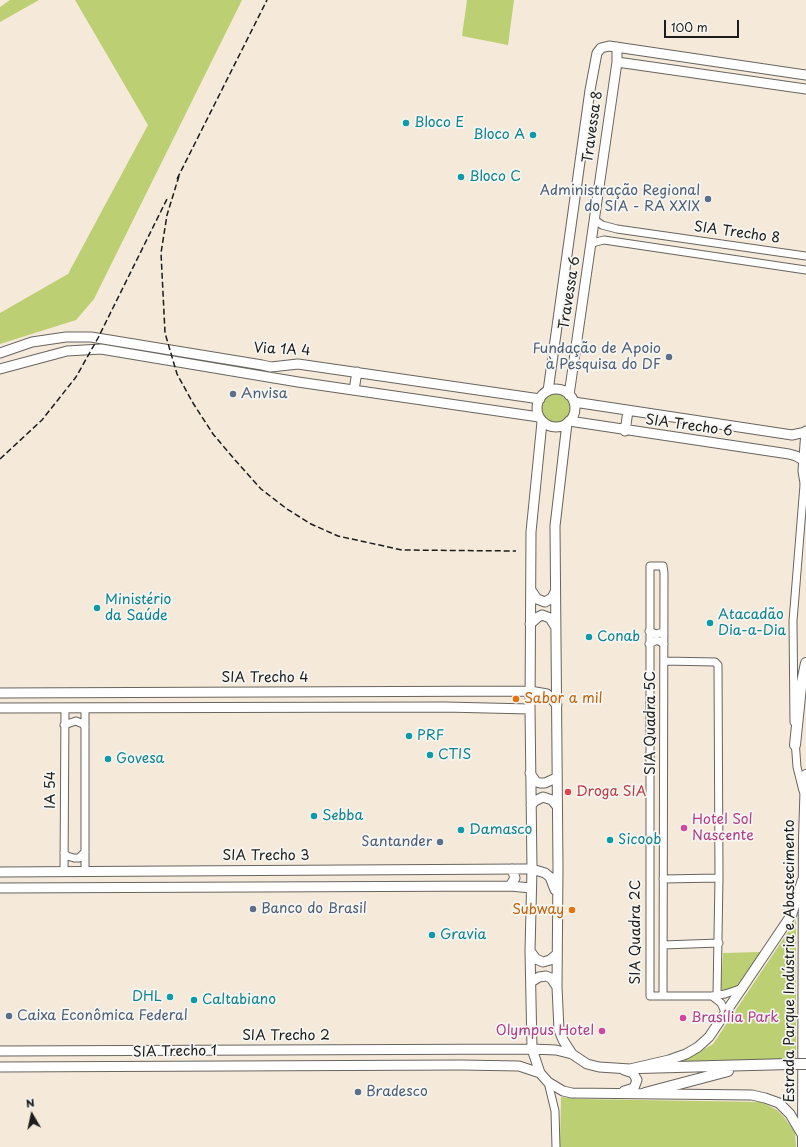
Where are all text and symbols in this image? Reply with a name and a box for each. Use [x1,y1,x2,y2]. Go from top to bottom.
scale bar [666,12,741,38]
text: 100 m [671,18,708,36]
street label: Travessa 8 [580,90,606,164]
place label: Bloco E [414,115,464,131]
marker: Bloco E [401,118,411,128]
place label: Bloco A [473,127,525,143]
marker: Bloco A [528,130,538,140]
place label: Bloco C [469,169,521,185]
marker: Bloco C [456,172,466,182]
place label: Administração Regional do SIA - RA XXIX [540,183,700,216]
marker: Administração Regional do SIA - RA XXIX [703,194,713,204]
street label: SIA Trecho 8 [693,219,781,247]
street label: Travessa 6 [556,255,584,331]
street label: Via 1A 4 [253,340,311,360]
place label: Fundação de Apoio à Pesquisa do DF [532,341,661,374]
marker: Fundação de Apoio à Pesquisa do DF [664,352,674,362]
place label: Anvisa [241,386,287,402]
marker: Anvisa [228,389,238,399]
street label: SIA Trecho 6 [644,412,734,440]
place label: Ministério da Saúde [105,592,171,624]
marker: Ministério da Saúde [92,603,102,613]
place label: Atacadão Dia-a-Dia [718,607,786,640]
marker: Atacadão Dia-a-Dia [705,618,715,628]
place label: Conab [597,629,640,645]
marker: Conab [584,632,594,642]
street label: SIA Trecho 4 [221,670,309,686]
street label: SIA Quadra 5C [643,671,659,775]
place label: Sabor a mil [524,691,603,707]
marker: Sabor a mil [511,694,521,704]
place label: PRF [417,728,444,744]
marker: PRF [404,731,414,741]
place label: CTIS [438,747,471,763]
marker: CTIS [425,750,435,760]
place label: Govesa [116,751,164,767]
marker: Govesa [103,754,113,764]
street label: IA 54 [43,771,59,809]
place label: Droga SIA [576,784,646,800]
marker: Droga SIA [563,787,573,797]
place label: Sebba [322,808,363,824]
marker: Sebba [309,811,319,821]
place label: Hotel Sol Nascente [692,812,754,844]
street label: Estrada Parque Indústria e Abastecimento [782,819,798,1103]
place label: Damasco [469,822,532,838]
marker: Hotel Sol Nascente [679,823,689,833]
marker: Damasco [456,825,466,835]
place label: Sicoob [618,832,661,848]
place label: Santander [361,834,432,850]
marker: Sicoob [605,835,615,845]
marker: Santander [435,837,445,847]
street label: SIA Trecho 3 [222,848,310,864]
street label: SIA Quadra 2C [628,880,644,984]
place label: Banco do Brasil [261,901,367,917]
place label: Subway [512,902,564,918]
marker: Banco do Brasil [248,904,258,914]
marker: Subway [567,905,577,915]
place label: Gravia [440,927,486,943]
marker: Gravia [427,930,437,940]
place label: DHL [132,989,162,1005]
marker: DHL [165,992,175,1002]
place label: Caltabiano [202,992,276,1008]
marker: Caltabiano [189,995,199,1005]
place label: Caixa Econômica Federal [17,1008,188,1024]
place label: Brasília Park [691,1010,779,1026]
marker: Caixa Econômica Federal [4,1011,14,1021]
marker: Brasília Park [678,1013,688,1023]
place label: Olympus Hotel [496,1023,594,1039]
marker: Olympus Hotel [597,1026,607,1036]
street label: SIA Trecho 2 [242,1028,330,1044]
street label: SIA Trecho 1 [133,1043,217,1061]
place label: Bradesco [366,1084,428,1100]
marker: Bradesco [353,1087,363,1097]
text: N [24,1094,36,1112]
north arrow [12,1095,52,1135]

